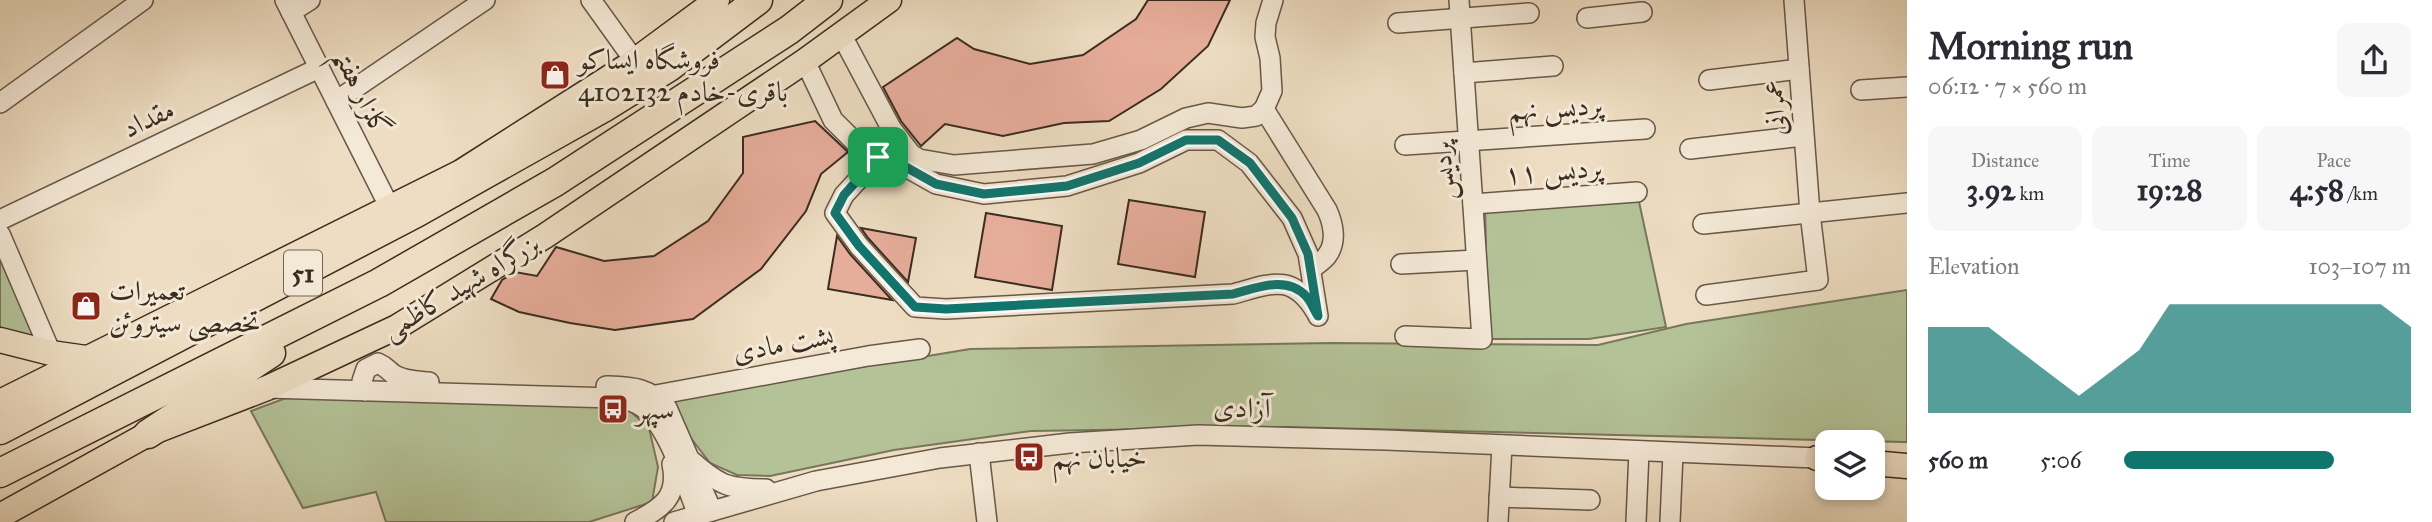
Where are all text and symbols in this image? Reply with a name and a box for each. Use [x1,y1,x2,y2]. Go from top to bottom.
text: Morning run [1928,23,2133,69]
button: share [2337,23,2411,97]
place label: فروشگاه ایساکو باقری-خادم 4102132 [575,42,788,116]
street label: گلزار هفتم [317,43,399,146]
shop icon: فروشگاه ایساکو باقری-خادم 4102132 [538,58,572,92]
text: 06:12 · 7 × 560 m [1928,72,2087,100]
street label: عمرانی [1755,79,1794,137]
street label: پردیس نهم [1507,87,1607,137]
street label: مقداد [117,91,180,146]
pin [848,127,908,187]
street label: پردیس [1423,137,1463,202]
icon: arrive [859,138,897,176]
street label: پردیس ۱۱ [1503,149,1606,192]
text: Distance [1971,149,2039,172]
text: Time [2148,149,2191,172]
text: Pace [2317,149,2351,172]
text: 3.92 [1966,172,2015,208]
text: 19:28 [2136,172,2203,208]
text: 4:58 [2290,172,2344,208]
text: km [2015,182,2044,205]
text: /km [2344,182,2378,205]
street label: بزرگراه شهید کاظمی [375,225,547,349]
road number: 51 [284,250,322,296]
text: Elevation [1928,252,2019,280]
text: 103–107 m [2308,252,2411,280]
place label: تعمیرات تخصصی سیتروئن [109,273,261,342]
shop icon: تعمیرات تخصصی سیتروئن [69,289,103,323]
street label: پشت مادی [730,317,838,371]
street label: آزادی [1213,389,1274,426]
bus stop icon: سپهر [596,392,630,426]
place label: سپهر [633,392,674,429]
map controls [1815,430,1885,500]
button: layers [1815,430,1885,500]
bus stop icon: خیابان نهم [1012,440,1046,474]
place label: خیابان نهم [1052,440,1147,484]
text: 560 m [1928,446,1988,474]
text: 5:06 [2040,446,2082,474]

